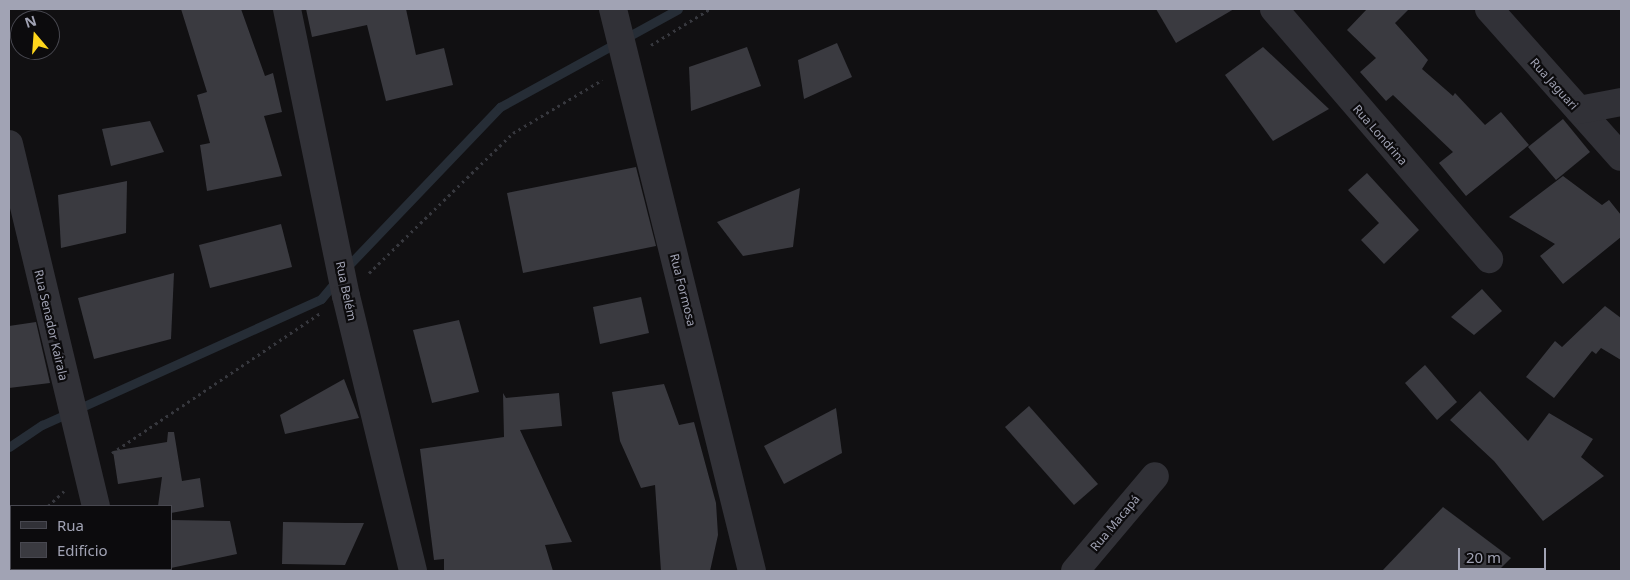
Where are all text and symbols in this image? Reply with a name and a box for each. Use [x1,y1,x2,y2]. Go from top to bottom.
north arrow [10,10,60,60]
text: N [22,10,39,32]
street label: Rua Jaguari [1527,55,1581,113]
street label: Rua Londrina [1350,102,1410,168]
street label: Rua Formosa [667,252,699,328]
street label: Rua Belém [333,260,359,322]
street label: Rua Senador Kairala [31,268,71,382]
street label: Rua Macapá [1087,492,1143,554]
legend [10,505,172,570]
text: Rua [57,515,84,535]
scale bar [1460,538,1548,570]
text: Edifício [57,540,108,560]
text: 20 m [1466,547,1501,567]

